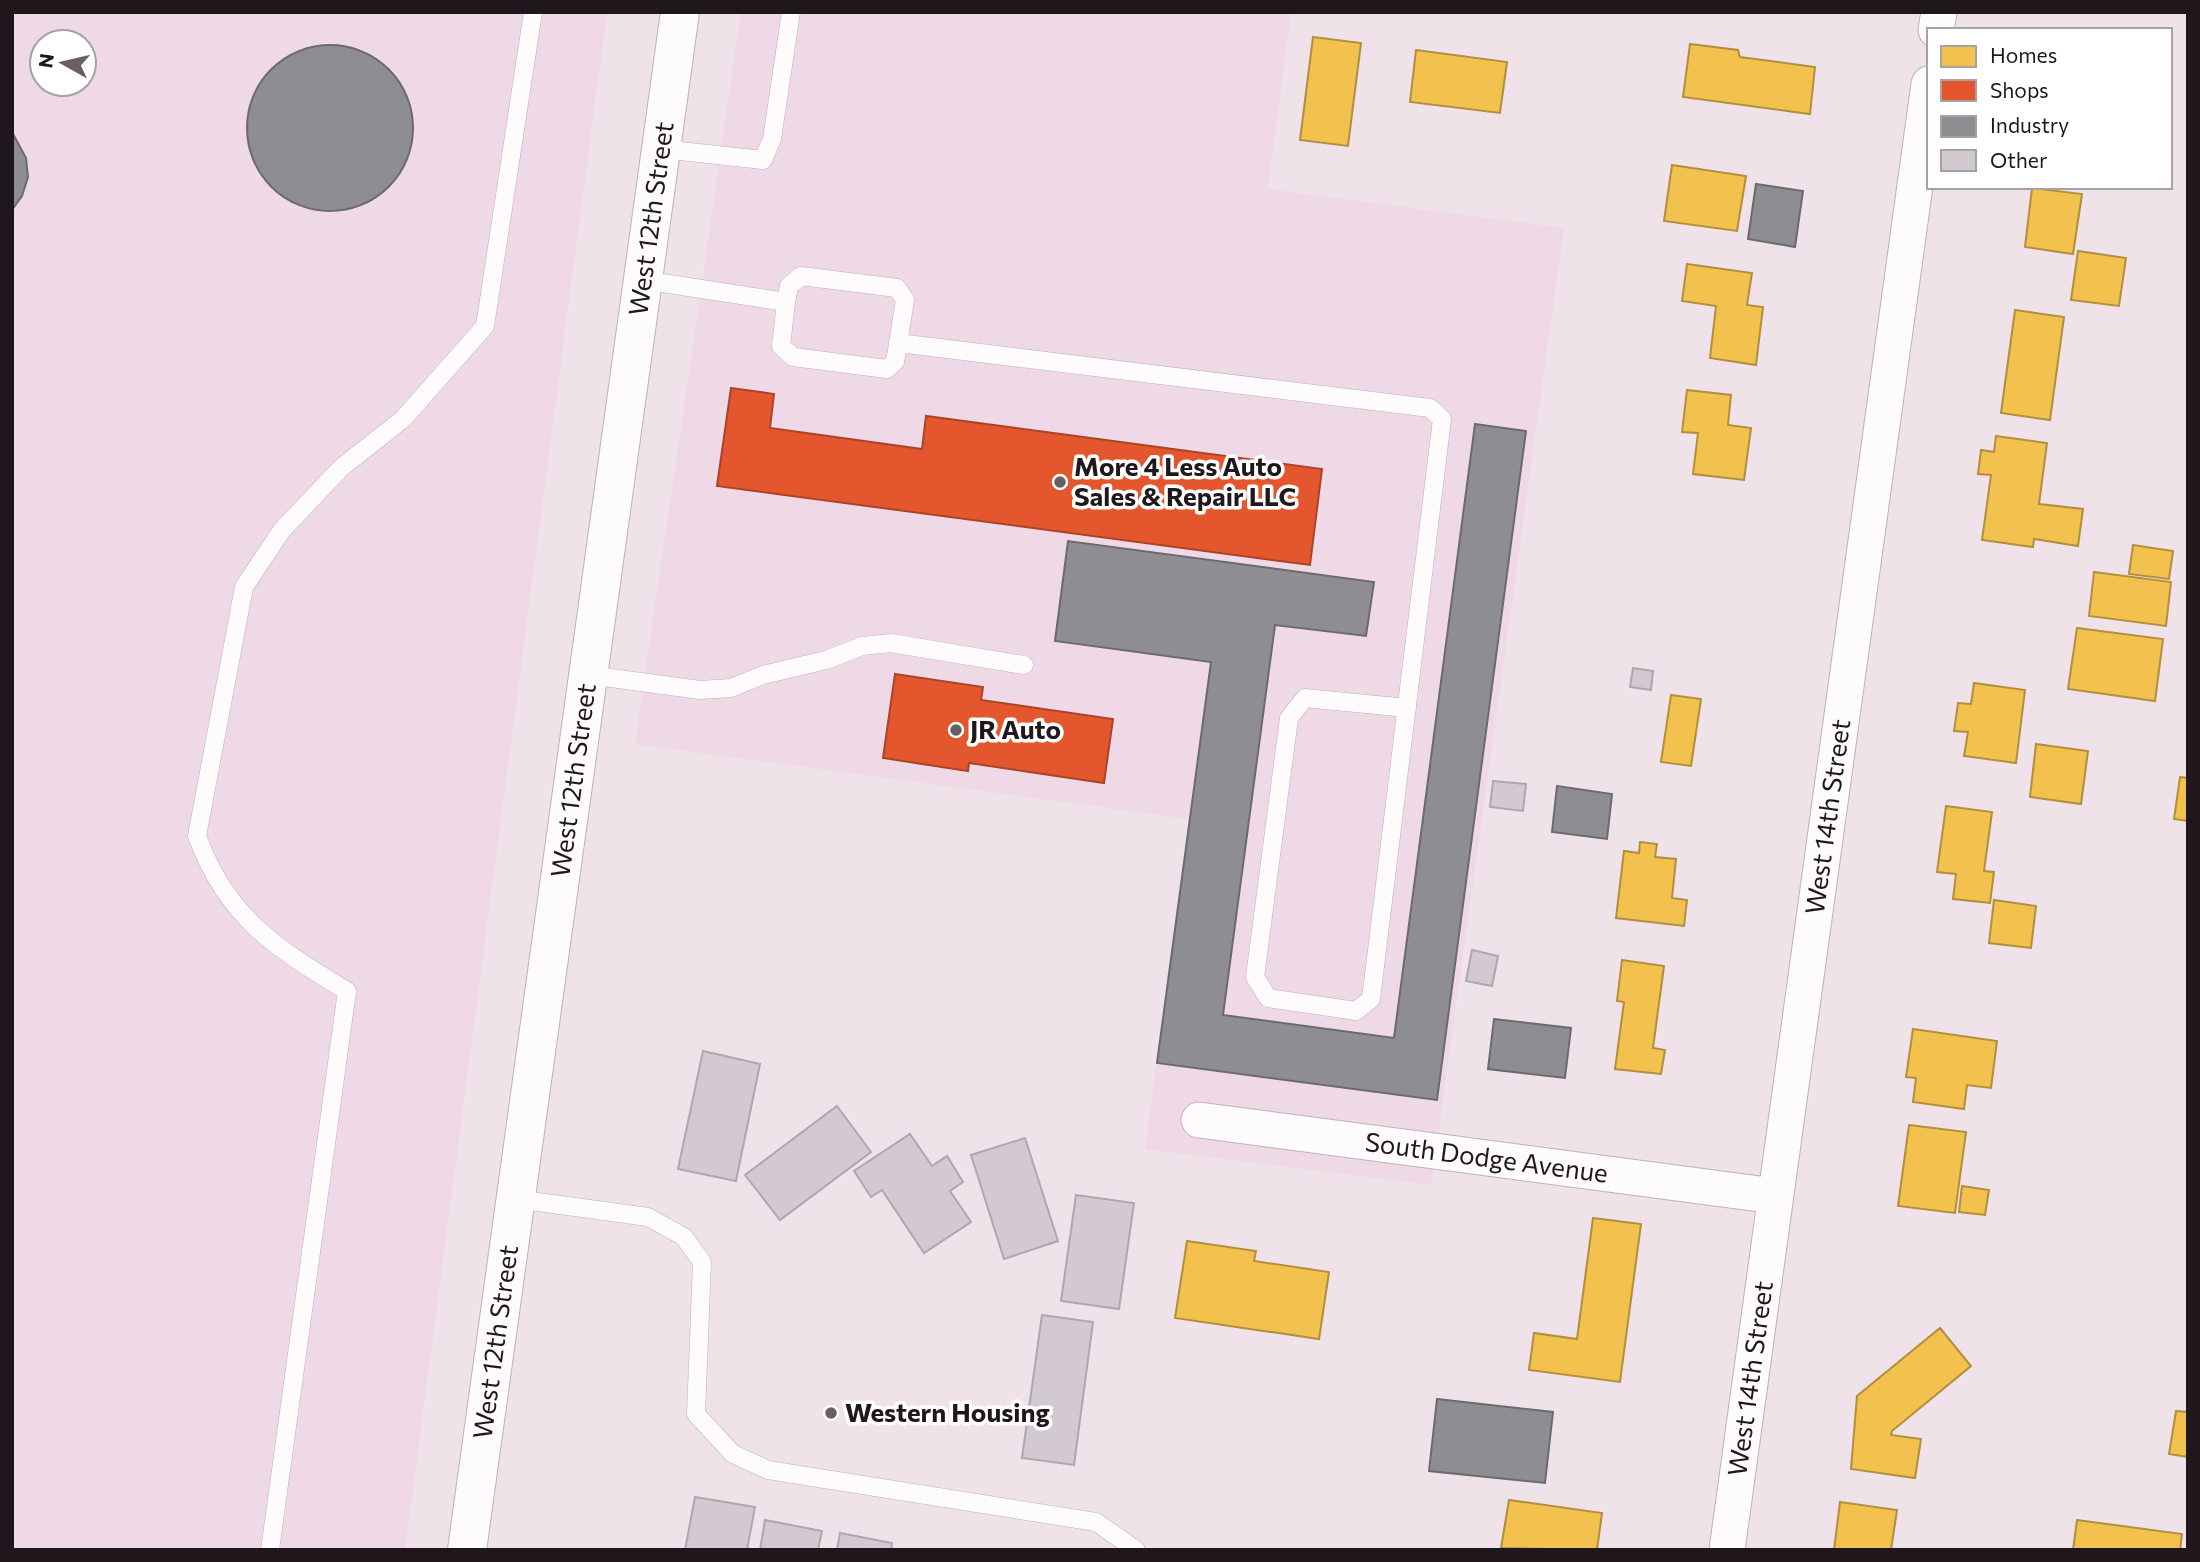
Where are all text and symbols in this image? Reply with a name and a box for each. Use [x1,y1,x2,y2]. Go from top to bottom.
north arrow [28,28,98,98]
legend [1927,28,2172,189]
text: Homes [1990,42,2057,67]
text: N [33,52,58,69]
text: Shops [1990,77,2049,102]
text: Industry [1990,112,2069,137]
street label: West 12th Street [621,120,679,317]
text: Other [1990,147,2047,172]
place label: More 4 Less Auto Sales & Repair LLC [1074,450,1296,511]
marker: More 4 Less Auto Sales & Repair LLC [1052,474,1068,490]
street label: West 12th Street [543,681,601,879]
place label: JR Auto [970,713,1061,744]
street label: West 14th Street [1798,717,1855,916]
marker: JR Auto [948,722,964,738]
street label: South Dodge Avenue [1363,1125,1610,1188]
street label: West 12th Street [466,1243,523,1441]
street label: West 14th Street [1720,1279,1778,1478]
place label: Western Housing [845,1396,1050,1427]
marker: Western Housing [823,1405,839,1421]

